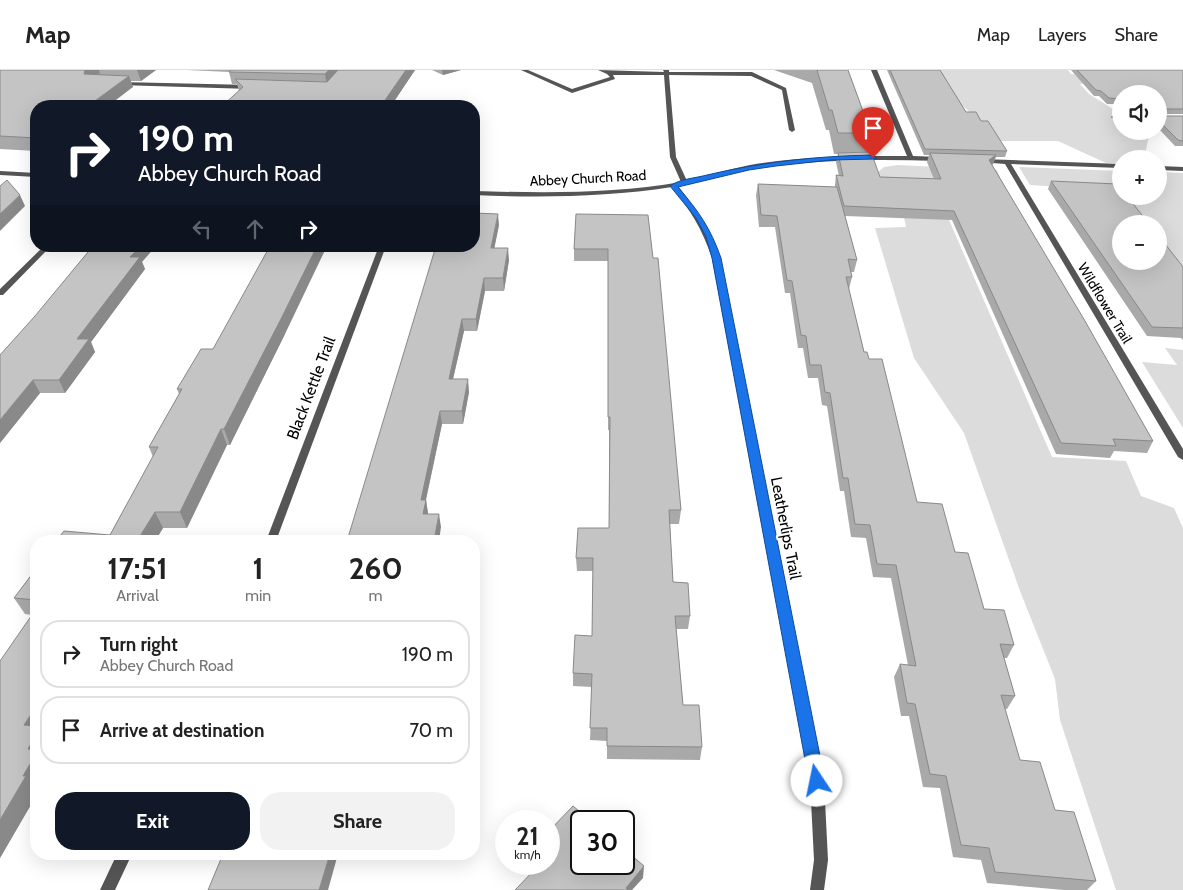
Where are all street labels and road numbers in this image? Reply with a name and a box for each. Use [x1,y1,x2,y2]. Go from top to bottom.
street label: Abbey Church Road [529,166,647,190]
street label: Wildflower Trail [1074,259,1137,347]
street label: Black Kettle Trail [283,334,339,442]
street label: Leatherlips Trail [767,475,805,581]

